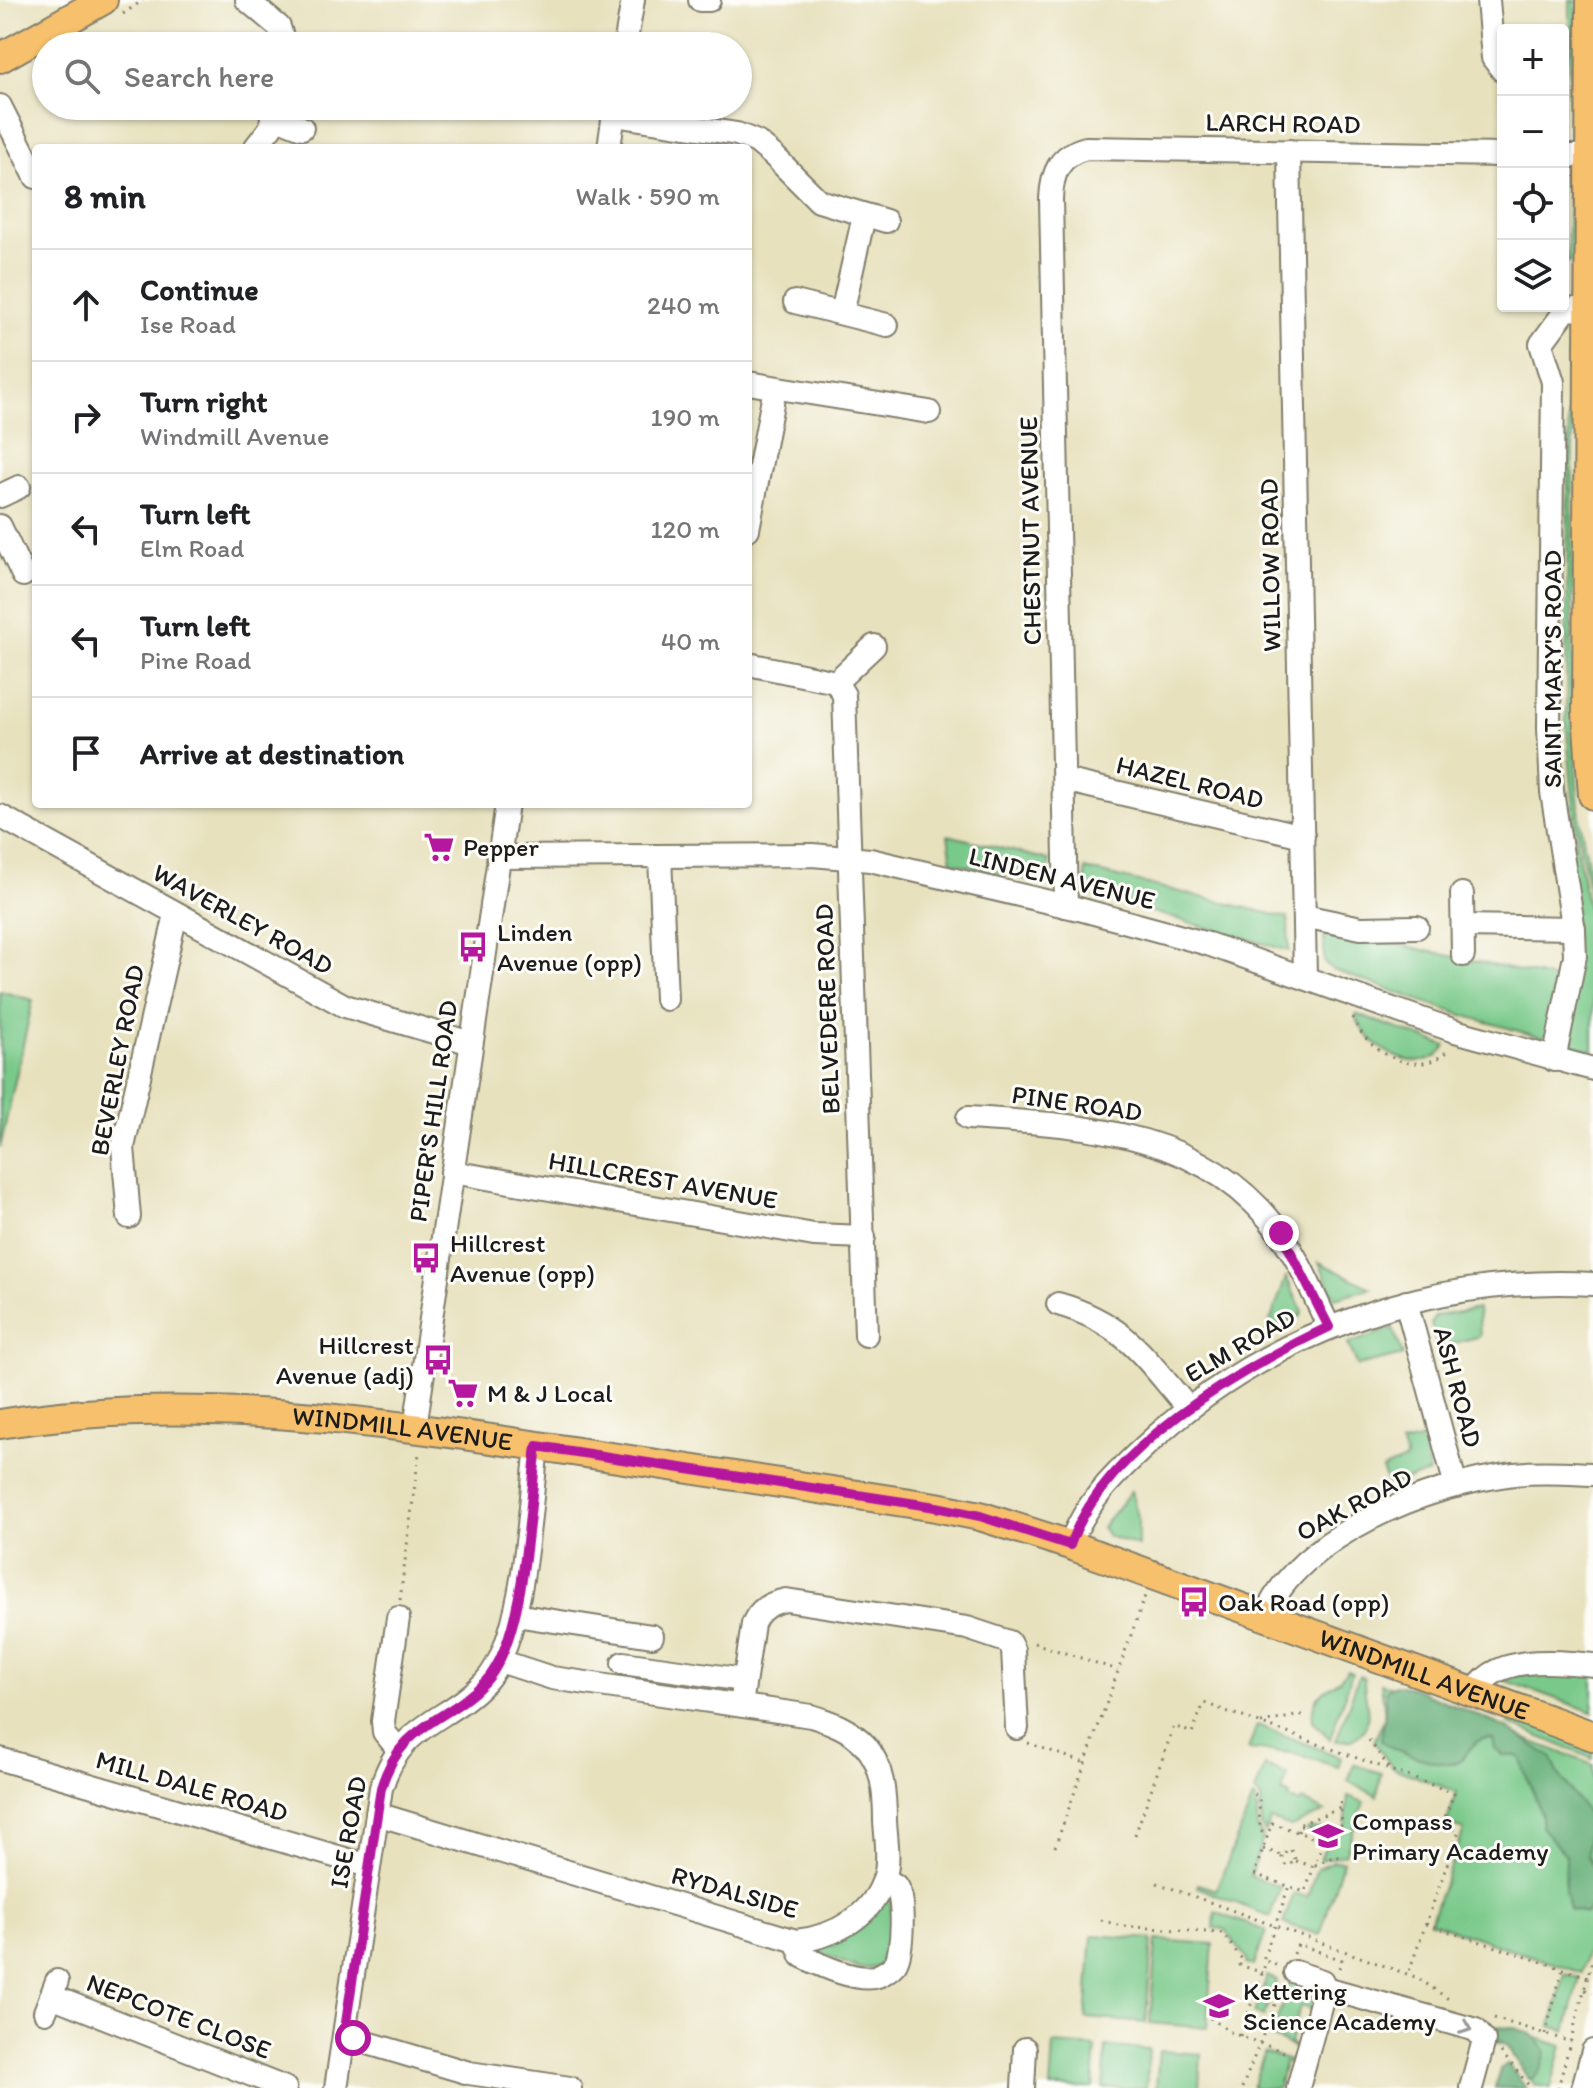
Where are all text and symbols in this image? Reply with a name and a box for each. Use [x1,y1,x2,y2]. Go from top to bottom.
map controls [1497,24,1569,312]
button: + [1497,24,1569,96]
search box [32,32,752,120]
icon: search [60,54,104,98]
text: Search here [124,58,274,95]
button: − [1497,96,1569,168]
street label: LARCH ROAD [1205,106,1361,140]
button: locate [1497,168,1569,240]
text: 8 min [64,176,146,217]
text: Walk · 590 m [576,180,720,212]
button: layers [1497,240,1569,312]
text: Continue [140,271,259,308]
icon: ahead [64,283,108,327]
text: 240 m [647,289,720,321]
text: Ise Road [140,308,236,340]
text: Turn right [140,383,268,420]
icon: right [64,395,108,439]
text: 190 m [651,401,720,433]
street label: CHESTNUT AVENUE [1012,416,1048,646]
text: Windmill Avenue [140,420,329,452]
street label: WILLOW ROAD [1252,478,1288,652]
text: Turn left [140,495,251,532]
icon: left [64,507,108,551]
text: 120 m [651,513,720,545]
text: Elm Road [140,532,244,564]
street label: SAINT MARY'S ROAD [1536,550,1568,788]
text: Turn left [140,607,251,644]
icon: left [64,619,108,663]
text: 40 m [661,625,720,657]
text: Pine Road [140,644,251,676]
icon: arrive [64,731,108,775]
text: Arrive at destination [140,735,404,772]
street label: HAZEL ROAD [1113,748,1267,816]
supermarket icon: Pepper [422,830,456,864]
place label: Pepper [463,831,539,863]
street label: LINDEN AVENUE [965,839,1159,917]
street label: WAVERLEY ROAD [147,856,339,982]
street label: BELVEDERE ROAD [807,903,847,1115]
place label: Linden Avenue (opp) [497,916,642,978]
bus stop icon: Linden Avenue (opp) [456,930,490,964]
street label: BEVERLEY ROAD [83,962,151,1158]
street label: PIPER'S HILL ROAD [402,998,464,1224]
street label: PINE ROAD [1010,1078,1144,1128]
street label: HILLCREST AVENUE [546,1144,780,1216]
route end [1263,1215,1299,1251]
place label: Hillcrest Avenue (opp) [450,1227,595,1289]
bus stop icon: Hillcrest Avenue (opp) [409,1241,443,1275]
street label: ELM ROAD [1179,1300,1301,1390]
street label: ASH ROAD [1427,1323,1489,1451]
place label: Hillcrest Avenue (adj) [276,1329,414,1391]
bus stop icon: Hillcrest Avenue (adj) [421,1343,455,1377]
supermarket icon: M & J Local [446,1376,480,1410]
place label: M & J Local [487,1377,613,1409]
street label: WINDMILL AVENUE [291,1399,515,1458]
street label: OAK ROAD [1291,1460,1417,1548]
bus stop icon: Oak Road (opp) [1177,1585,1211,1619]
place label: Oak Road (opp) [1218,1586,1389,1618]
street label: WINDMILL AVENUE [1315,1621,1534,1727]
street label: MILL DALE ROAD [92,1743,292,1829]
street label: ISE ROAD [322,1773,374,1891]
place label: Compass Primary Academy [1352,1805,1548,1867]
school or university icon: Compass Primary Academy [1311,1819,1345,1853]
street label: RYDALSIDE [668,1859,802,1925]
street label: NEPCOTE CLOSE [82,1966,276,2066]
place label: Kettering Science Academy [1243,1975,1436,2037]
school or university icon: Kettering Science Academy [1202,1989,1236,2023]
one-way arrow [1458,2019,1472,2035]
route start [335,2020,371,2056]

